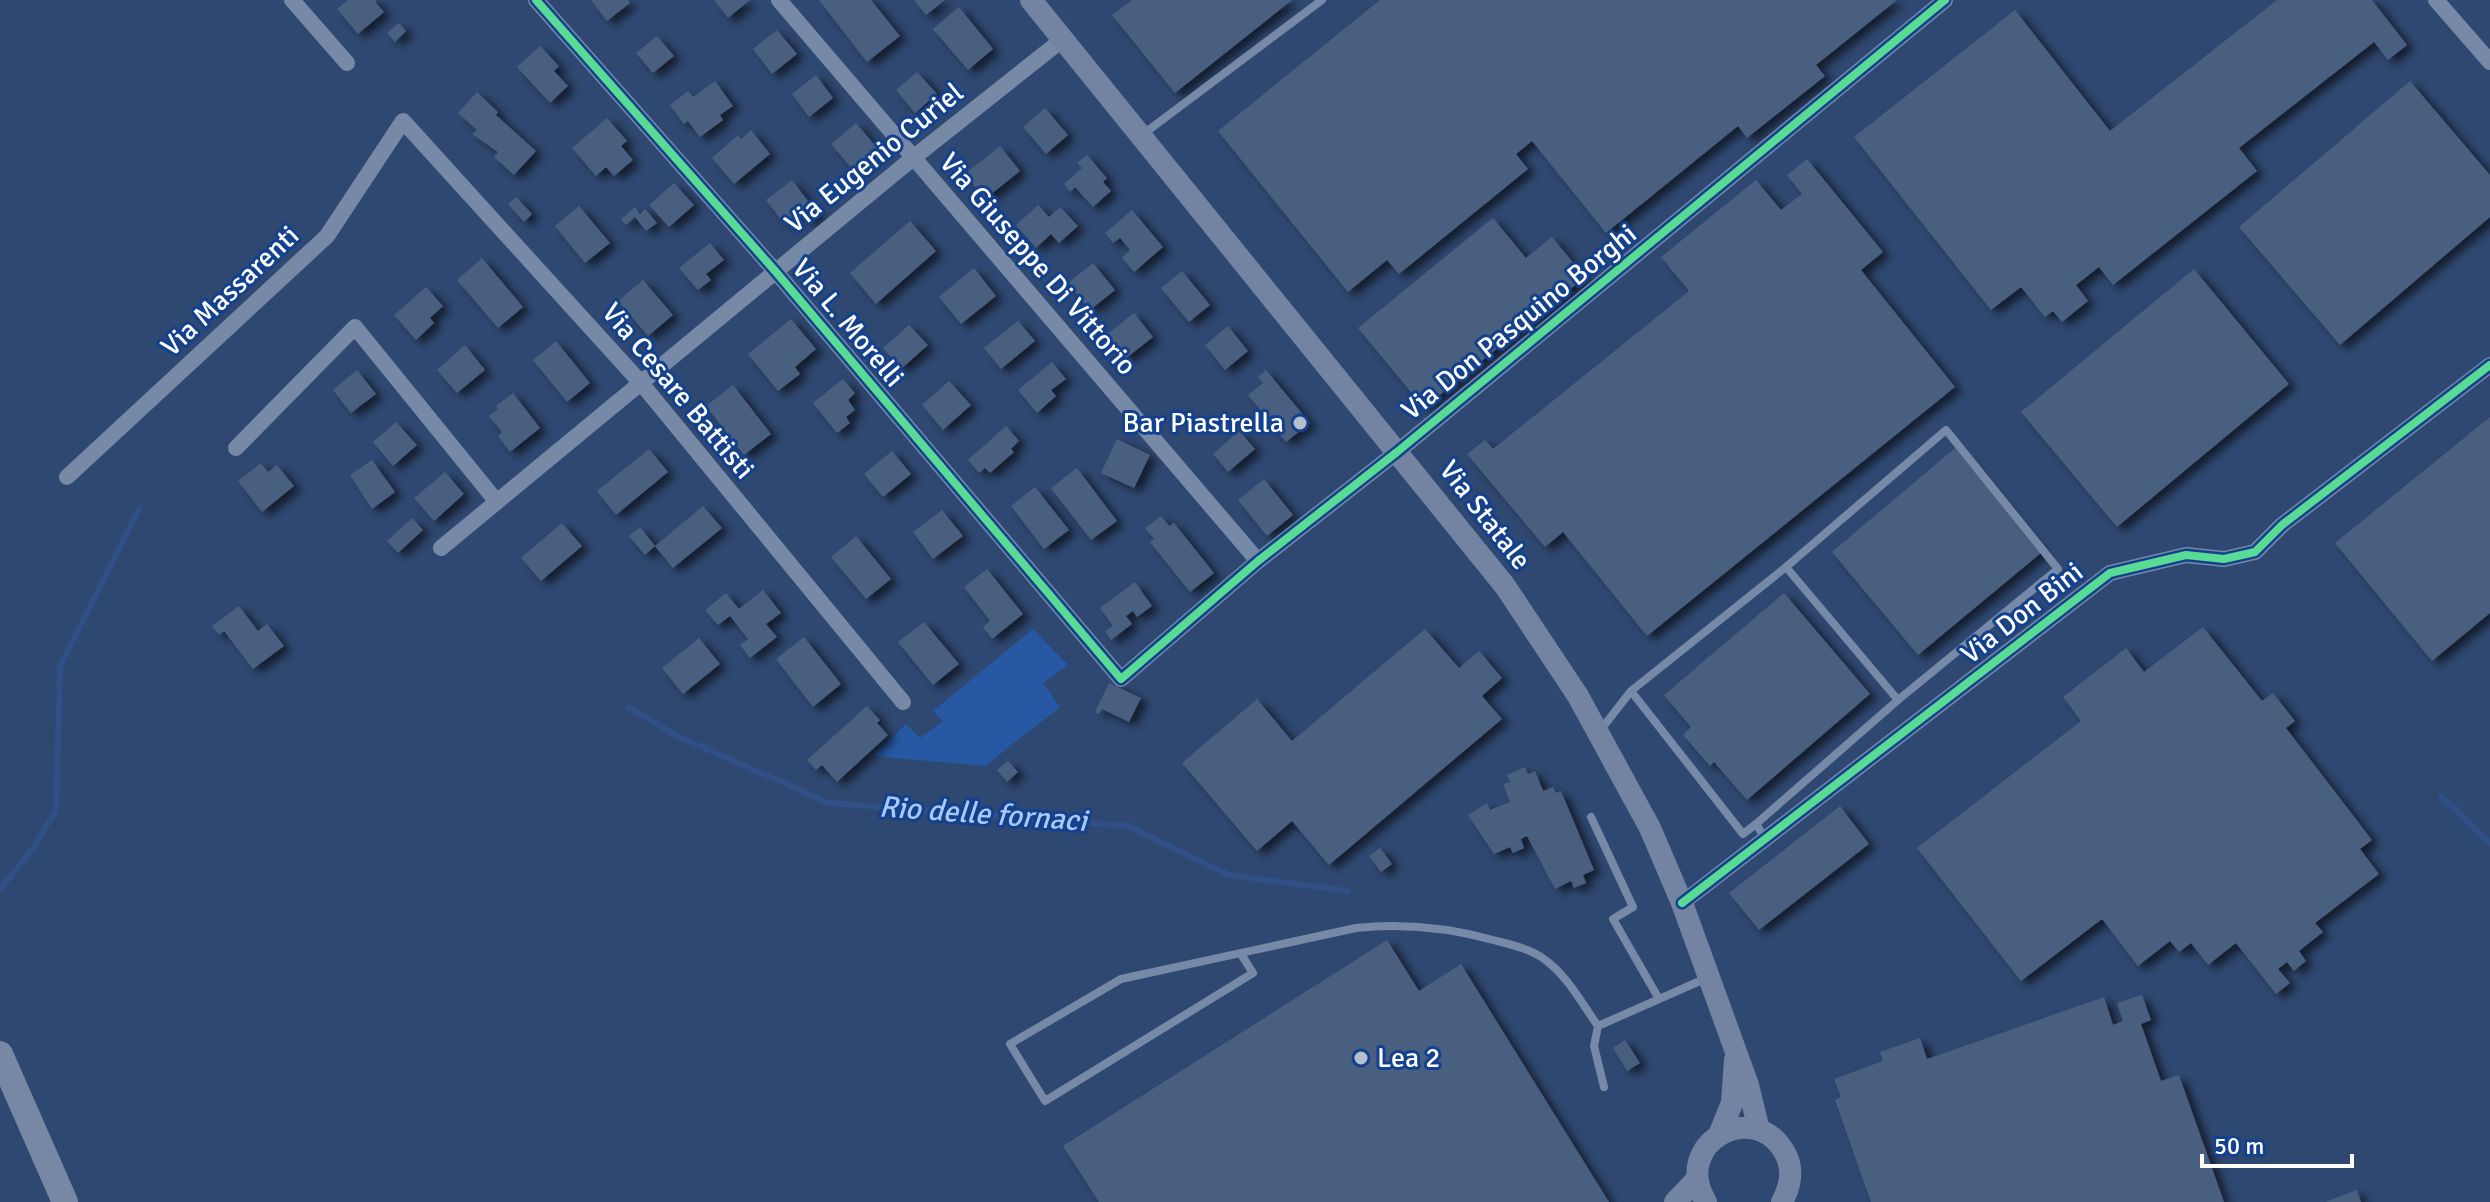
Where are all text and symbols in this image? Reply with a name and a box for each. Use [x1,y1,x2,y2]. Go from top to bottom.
street label: Via Eugenio Curiel [778,76,970,240]
street label: Via Giuseppe Di Vittorio [932,146,1144,382]
street label: Via Don Pasquino Borghi [1395,217,1643,427]
street label: Via Massarenti [154,218,306,364]
street label: Via L. Morelli [785,252,911,394]
street label: Via Cesare Battisti [595,296,761,486]
place label: Bar Piastrella [1123,406,1284,440]
marker: Bar Piastrella [1291,414,1309,432]
street label: Via Statale [1432,454,1538,576]
street label: Via Don Bini [1954,555,2090,671]
water label: Rio delle fornaci [878,788,1091,840]
place label: Lea 2 [1377,1041,1440,1075]
marker: Lea 2 [1352,1049,1370,1067]
scale bar [2202,1118,2352,1168]
text: 50 m [2214,1131,2264,1161]

